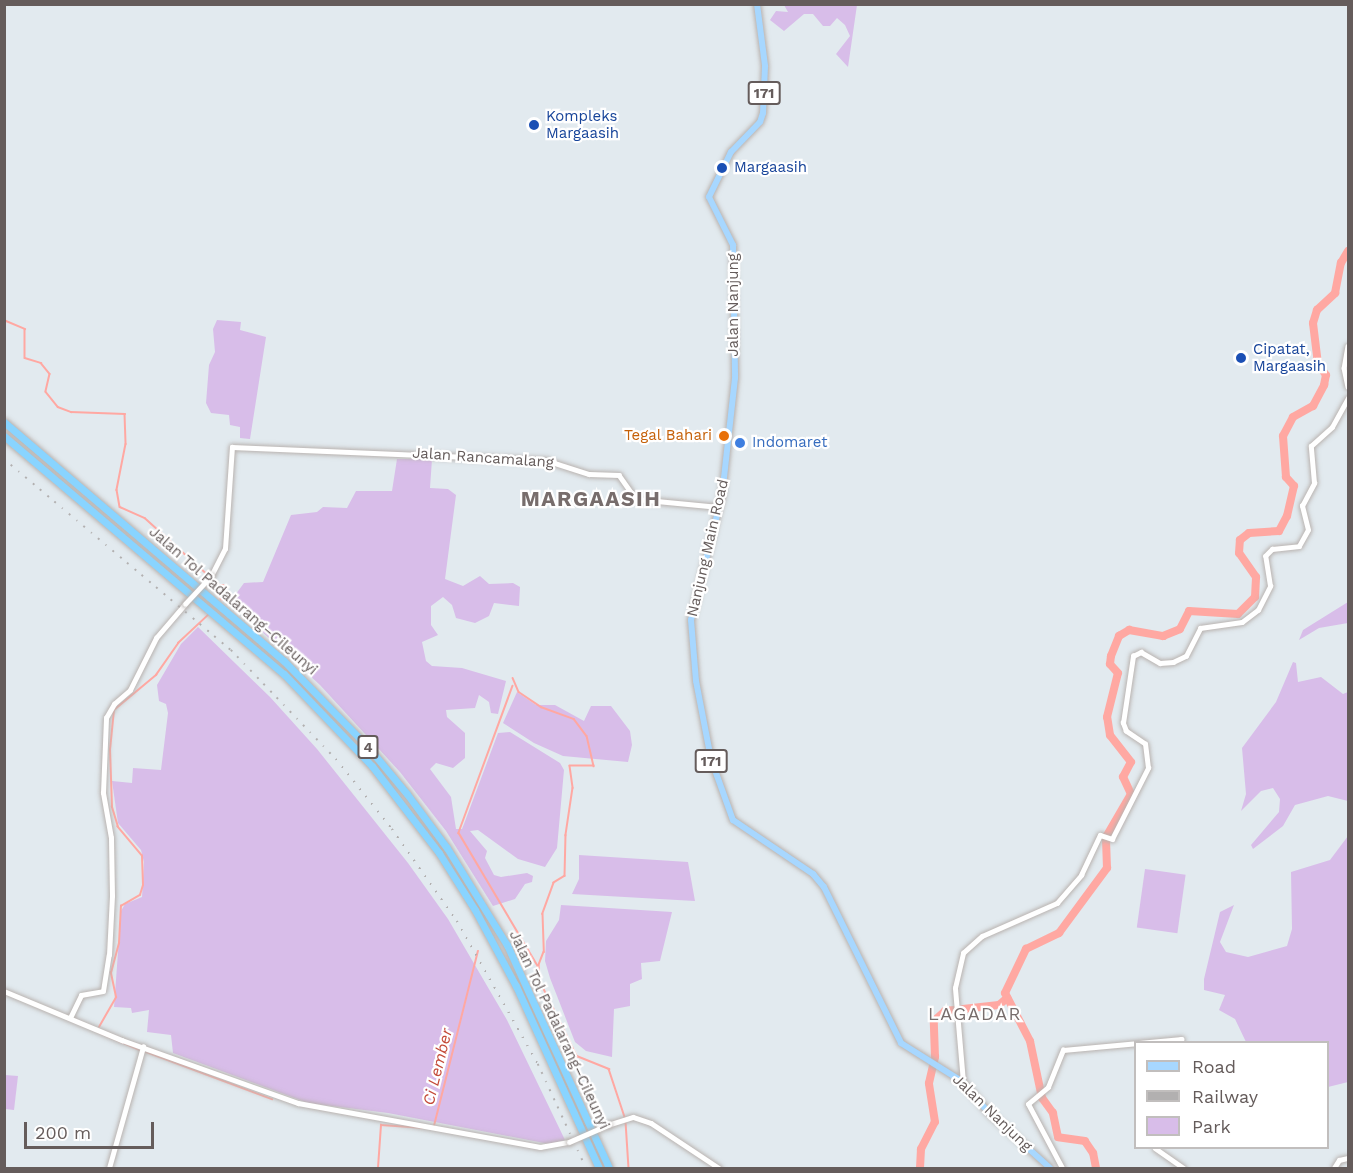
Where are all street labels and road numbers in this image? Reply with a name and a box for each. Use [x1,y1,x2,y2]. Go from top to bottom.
road number: 171 [748,82,780,104]
street label: Jalan Nanjung [725,253,743,357]
street label: Jalan Rancamalang [412,444,554,472]
street label: Nanjung Main Road [683,478,733,618]
street label: Jalan Tol Padalarang–Cileunyi [145,523,321,679]
road number: 4 [356,736,380,758]
road number: 171 [694,750,728,772]
street label: Jalan Tol Padalarang–Cileunyi [505,927,613,1133]
street label: Jalan Nanjung [949,1071,1035,1155]

